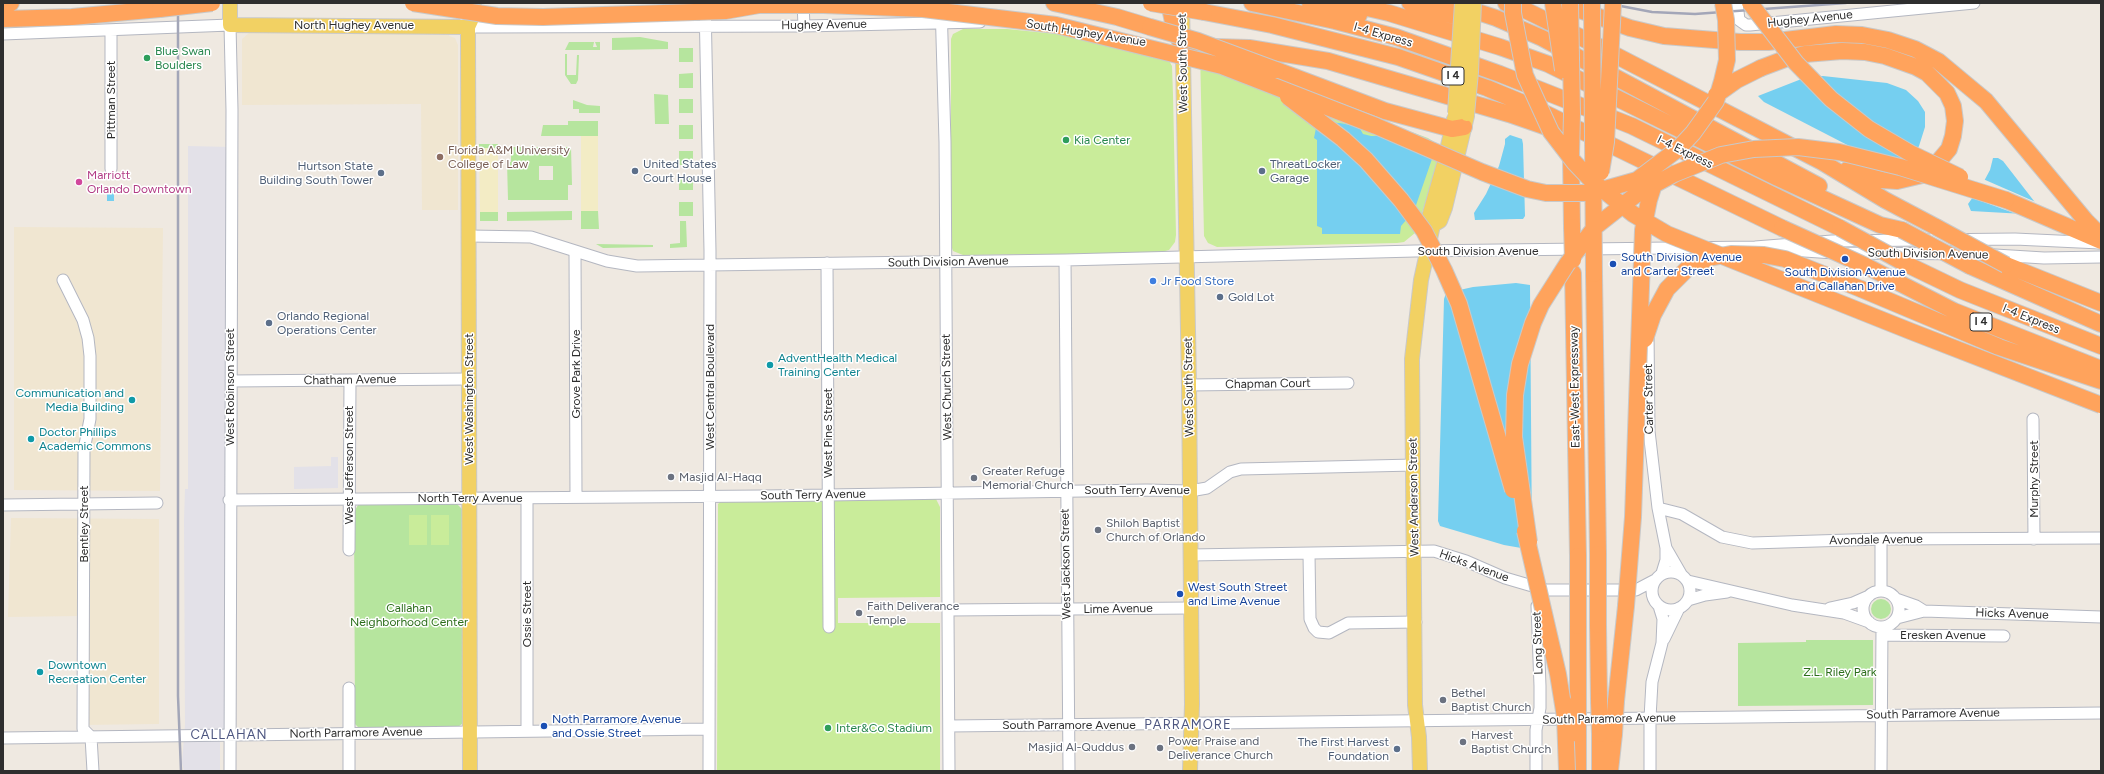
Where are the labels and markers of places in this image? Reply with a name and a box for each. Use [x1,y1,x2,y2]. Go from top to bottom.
place label: Blue Swan Boulders [155,44,211,72]
marker: Blue Swan Boulders [142,53,152,63]
place label: Kia Center [1074,133,1130,147]
marker: Kia Center [1061,135,1071,145]
place label: Florida A&M University College of Law [448,143,570,171]
marker: Florida A&M University College of Law [435,152,445,162]
place label: United States Court House [643,157,717,185]
place label: ThreatLocker Garage [1270,157,1341,185]
place label: Hurtson State Building South Tower [259,159,373,187]
marker: United States Court House [630,166,640,176]
marker: ThreatLocker Garage [1257,166,1267,176]
place label: Marriott Orlando Downtown [87,168,191,196]
marker: Hurtson State Building South Tower [376,168,386,178]
marker: Marriott Orlando Downtown [74,177,84,187]
place label: South Division Avenue and Carter Street [1621,250,1742,278]
marker: South Division Avenue and Callahan Drive [1840,254,1850,264]
marker: South Division Avenue and Carter Street [1608,259,1618,269]
place label: South Division Avenue and Callahan Drive [1785,265,1905,293]
place label: Jr Food Store [1161,274,1234,288]
marker: Jr Food Store [1148,276,1158,286]
place label: Gold Lot [1228,290,1274,304]
marker: Gold Lot [1215,292,1225,302]
place label: Orlando Regional Operations Center [277,309,377,337]
marker: Orlando Regional Operations Center [264,318,274,328]
place label: AdventHealth Medical Training Center [778,351,897,379]
marker: AdventHealth Medical Training Center [765,360,775,370]
place label: Communication and Media Building [15,386,124,414]
marker: Communication and Media Building [127,395,137,405]
place label: Doctor Phillips Academic Commons [39,425,151,453]
marker: Doctor Phillips Academic Commons [26,434,36,444]
place label: Greater Refuge Memorial Church [982,464,1074,492]
place label: Masjid Al-Haqq [679,470,762,484]
marker: Masjid Al-Haqq [666,472,676,482]
marker: Greater Refuge Memorial Church [969,473,979,483]
place label: Shiloh Baptist Church of Orlando [1106,516,1205,544]
marker: Shiloh Baptist Church of Orlando [1093,525,1103,535]
place label: West South Street and Lime Avenue [1188,580,1287,608]
marker: West South Street and Lime Avenue [1175,589,1185,599]
place label: Faith Deliverance Temple [867,599,959,627]
marker: Faith Deliverance Temple [854,608,864,618]
place label: Downtown Recreation Center [48,658,146,686]
marker: Downtown Recreation Center [35,667,45,677]
place label: Bethel Baptist Church [1451,686,1531,714]
marker: Bethel Baptist Church [1438,695,1448,705]
place label: Noth Parramore Avenue and Ossie Street [552,712,681,740]
marker: Noth Parramore Avenue and Ossie Street [539,721,549,731]
place label: Inter&Co Stadium [836,721,932,735]
marker: Inter&Co Stadium [823,723,833,733]
place label: Harvest Baptist Church [1471,728,1551,756]
place label: Power Praise and Deliverance Church [1168,734,1273,762]
place label: The First Harvest Foundation [1298,735,1389,763]
marker: Harvest Baptist Church [1458,737,1468,747]
place label: Masjid Al-Quddus [1028,740,1124,754]
marker: Masjid Al-Quddus [1127,742,1137,752]
marker: Power Praise and Deliverance Church [1155,743,1165,753]
marker: The First Harvest Foundation [1392,744,1402,754]

